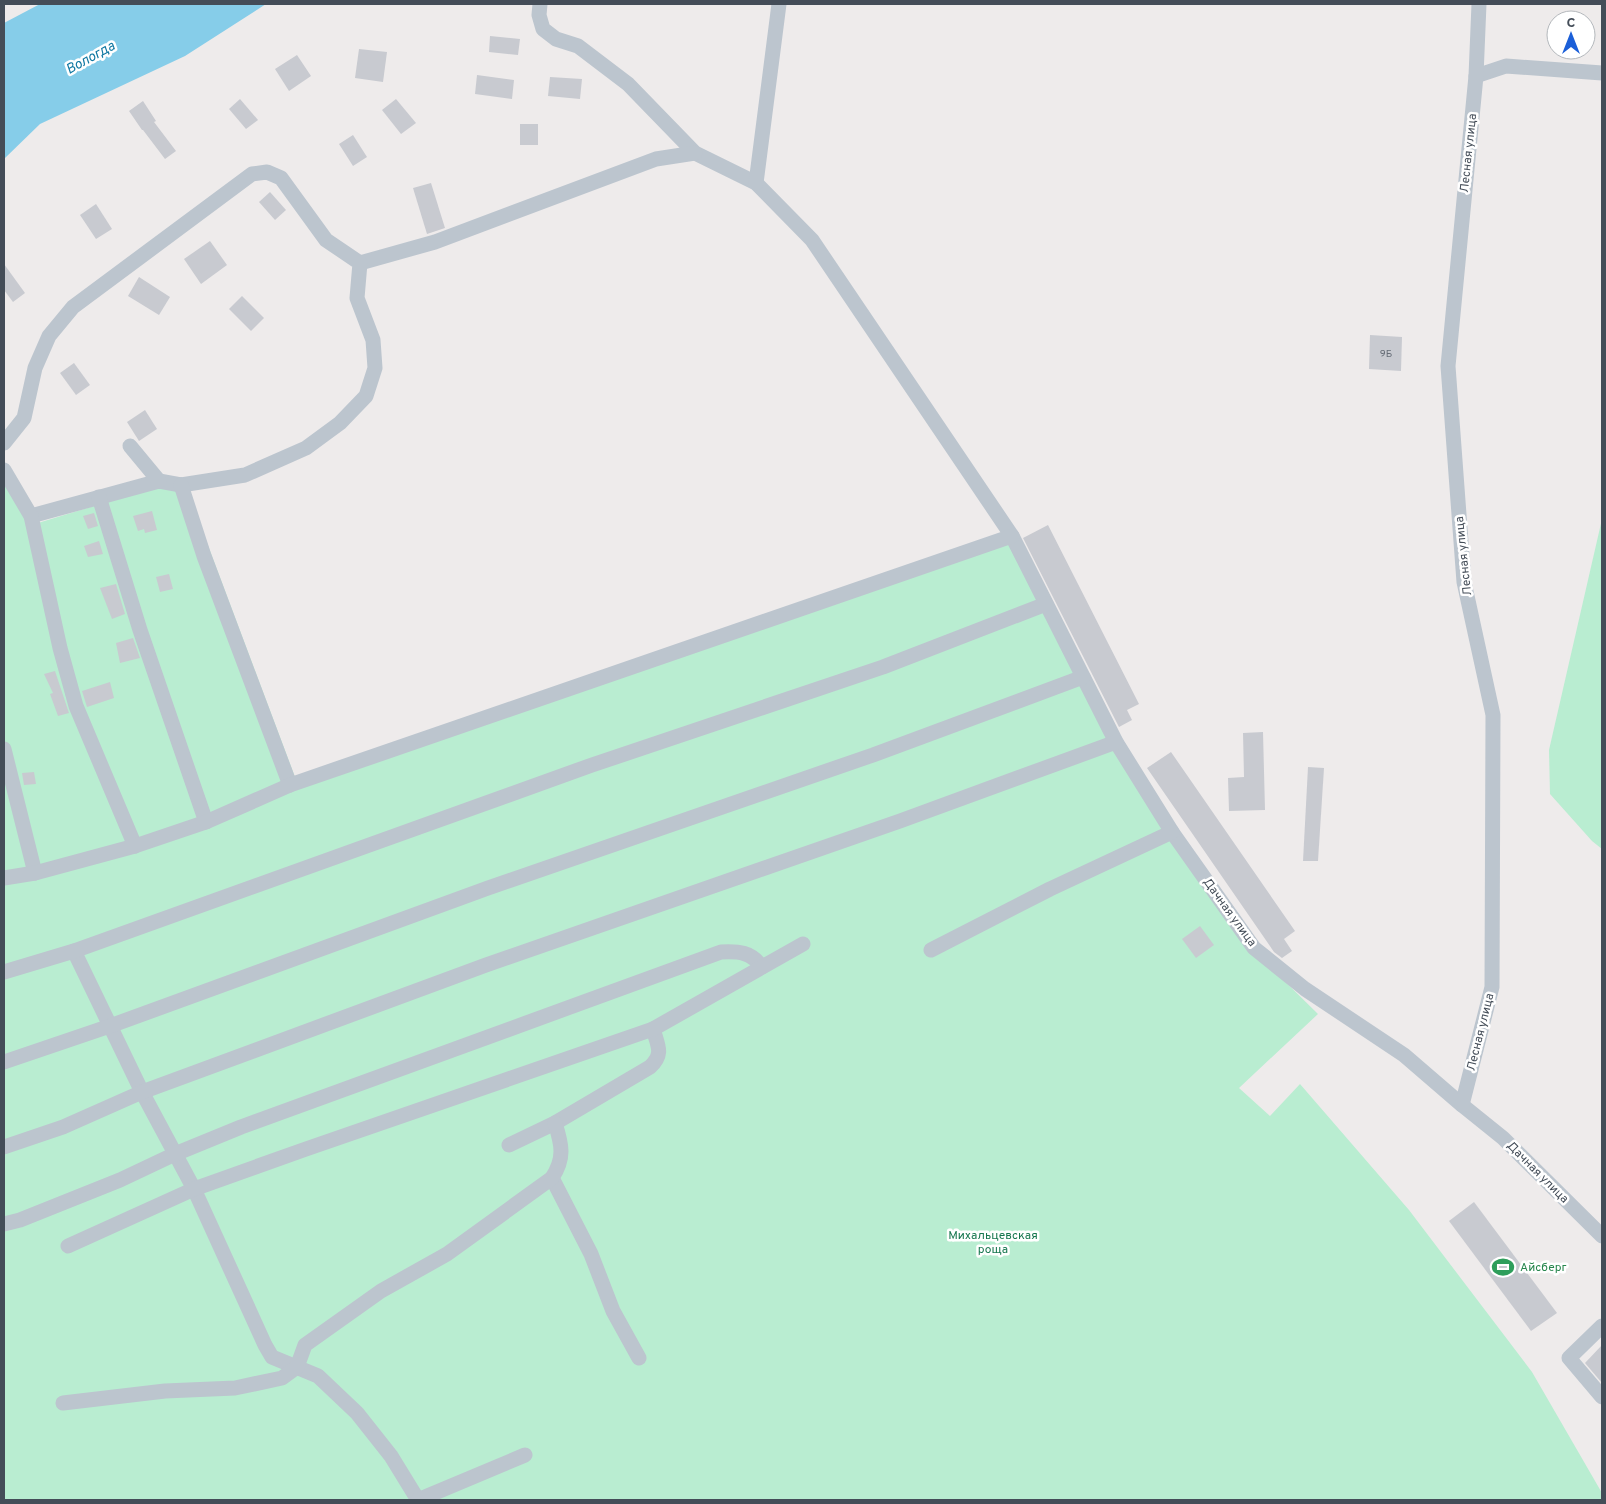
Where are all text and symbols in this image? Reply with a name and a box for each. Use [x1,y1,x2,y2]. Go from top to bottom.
north arrow [1546,10,1596,60]
text: С [1567,15,1576,32]
water label: Вологда [63,38,119,79]
street label: Лесная улица [1457,113,1481,193]
house number: 9Б [1380,348,1392,361]
street label: Лесная улица [1452,516,1476,596]
street label: Дачная улица [1199,875,1260,950]
street label: Лесная улица [1464,992,1498,1073]
street label: Дачная улица [1503,1138,1572,1207]
park label: Михальцевская роща [948,1228,1038,1258]
sports icon: Айсберг [1490,1254,1516,1280]
place label: Айсберг [1520,1260,1567,1276]

